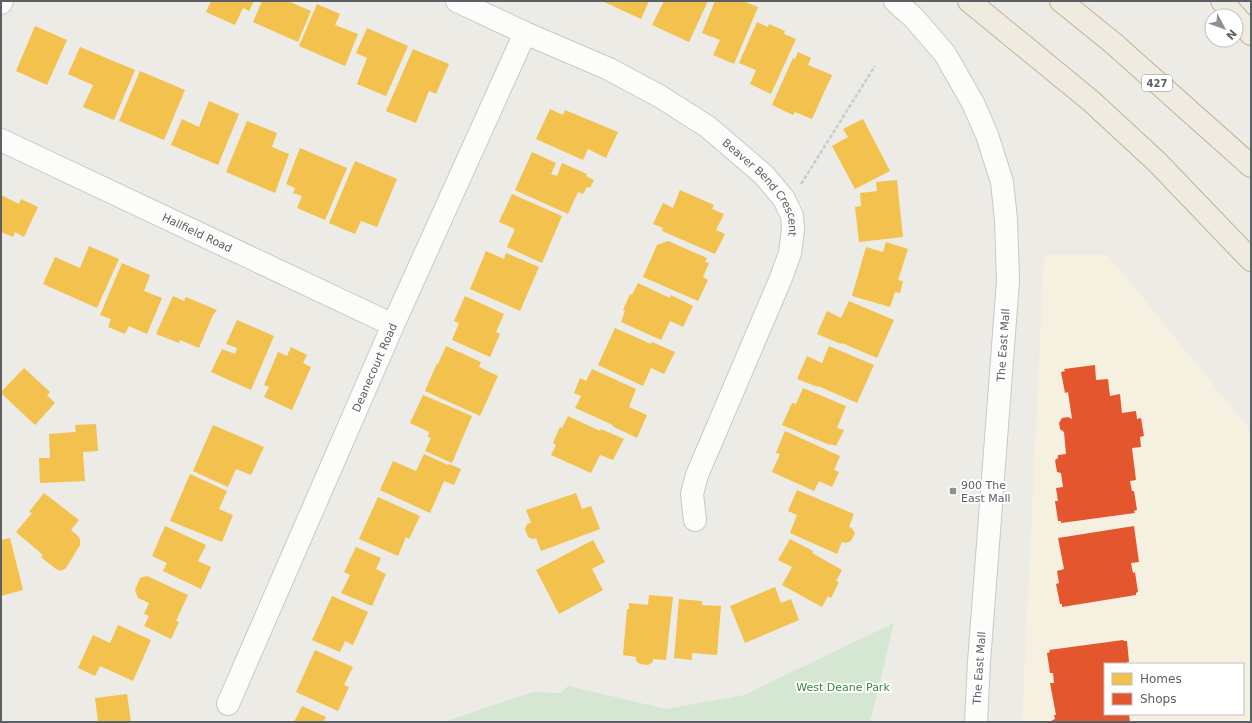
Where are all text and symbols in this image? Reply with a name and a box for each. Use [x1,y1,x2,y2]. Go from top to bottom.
north arrow [1204,8,1244,48]
text: N [1223,26,1239,42]
road number: 427 [1142,75,1172,91]
street label: Beaver Bend Crescent [720,136,799,238]
street label: Hallfield Road [160,211,234,255]
street label: The East Mall [994,308,1013,383]
street label: Deanecourt Road [350,321,400,414]
place label: 900 The East Mall [961,479,1011,505]
marker: 900 The East Mall [948,486,958,496]
street label: The East Mall [970,631,989,706]
legend [1104,663,1244,715]
text: Homes [1140,672,1182,686]
park label: West Deane Park [796,681,890,694]
text: Shops [1140,692,1176,706]

